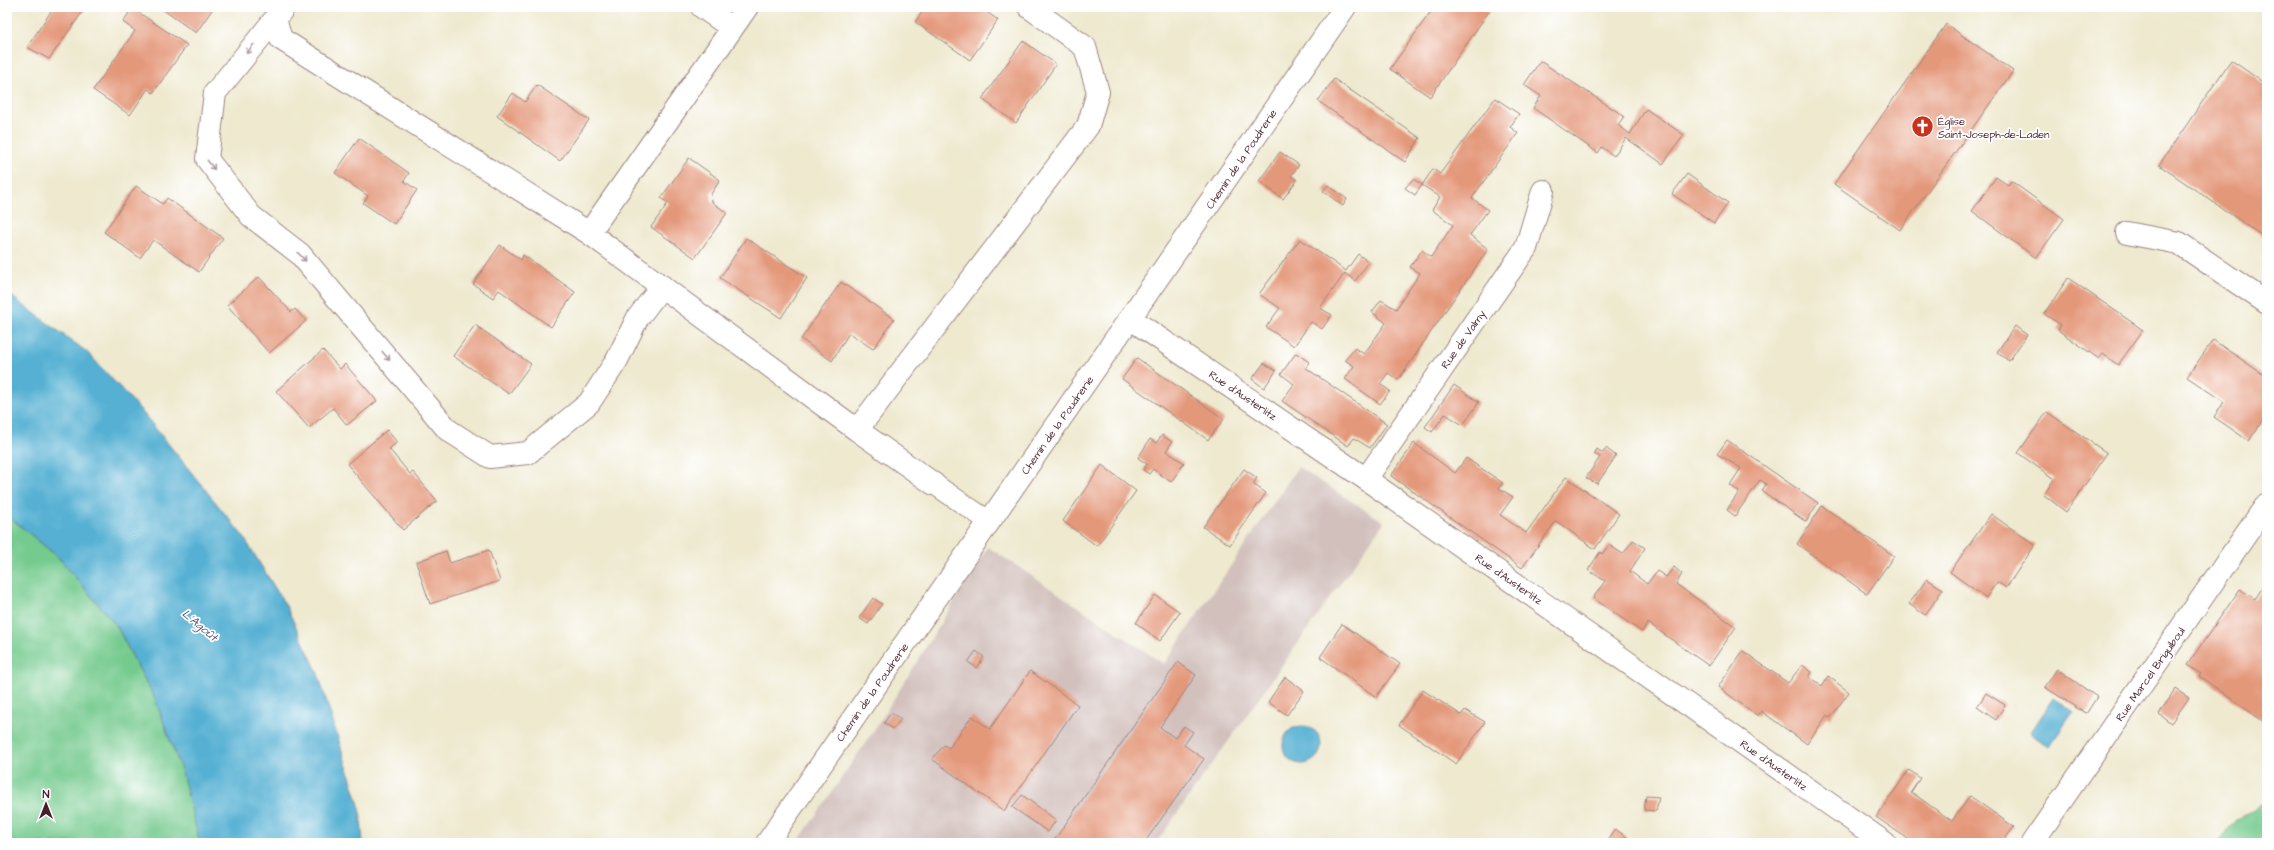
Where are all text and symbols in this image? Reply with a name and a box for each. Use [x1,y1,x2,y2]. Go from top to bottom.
one-way arrow [246,44,255,55]
street label: Chemin de la Poudrerie [1202,106,1280,212]
church icon: Église Saint-Joseph-de-Laden [1910,114,1936,140]
place label: Église Saint-Joseph-de-Laden [1938,114,2050,142]
one-way arrow [207,159,215,170]
one-way arrow [297,252,307,262]
street label: Rue de Valmy [1438,307,1490,372]
one-way arrow [381,350,390,361]
street label: Rue d'Austerlitz [1206,367,1280,424]
street label: Chemin de la Poudrerie [1018,373,1097,478]
street label: Rue d'Austerlitz [1472,551,1546,609]
water label: L'Agoût [178,605,222,647]
street label: Rue Marcel Briguiboul [2112,624,2190,725]
street label: Chemin de la Poudrerie [833,640,912,745]
street label: Rue d'Austerlitz [1737,737,1811,795]
north arrow [26,784,66,824]
text: N [43,787,50,802]

